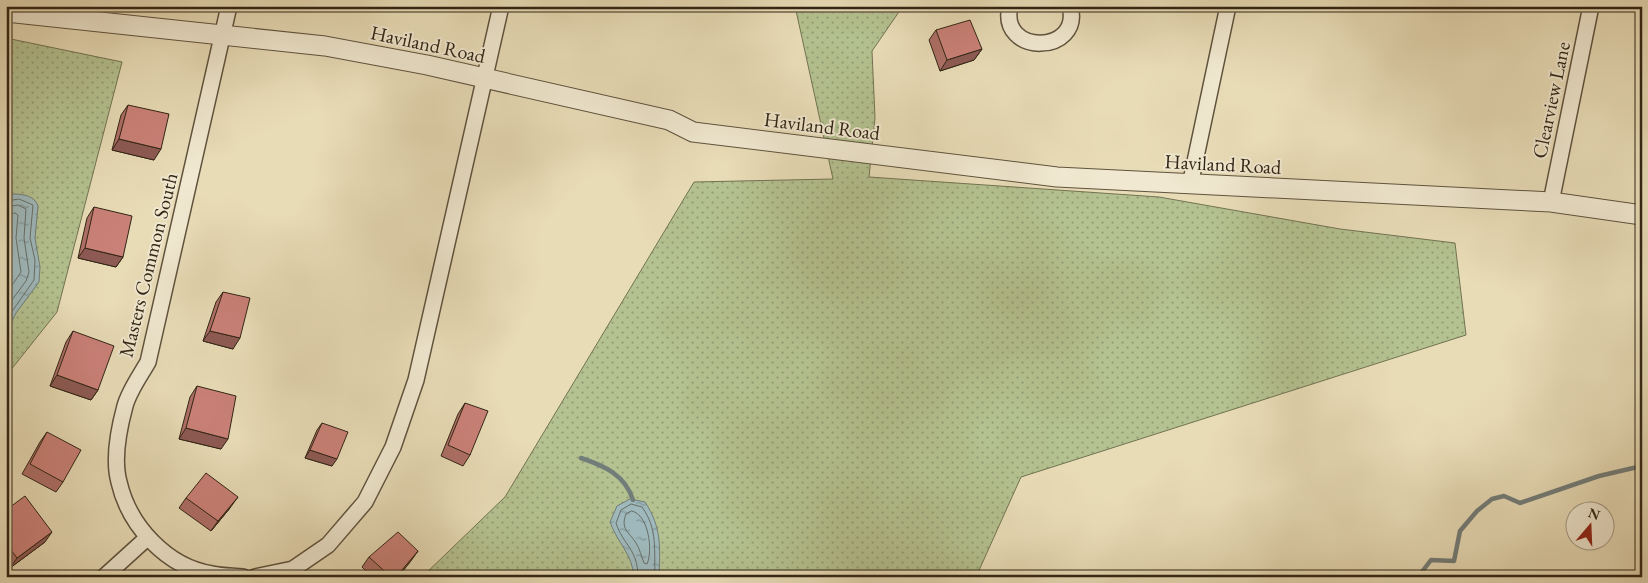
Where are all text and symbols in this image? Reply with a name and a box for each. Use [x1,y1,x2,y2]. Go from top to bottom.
street label: Haviland Road [368,19,489,69]
street label: Clearview Lane [1526,39,1576,161]
street label: Haviland Road [762,106,882,146]
street label: Haviland Road [1164,148,1283,180]
street label: Masters Common South [112,170,184,360]
north arrow [1566,500,1616,550]
text: N [1586,503,1603,524]

